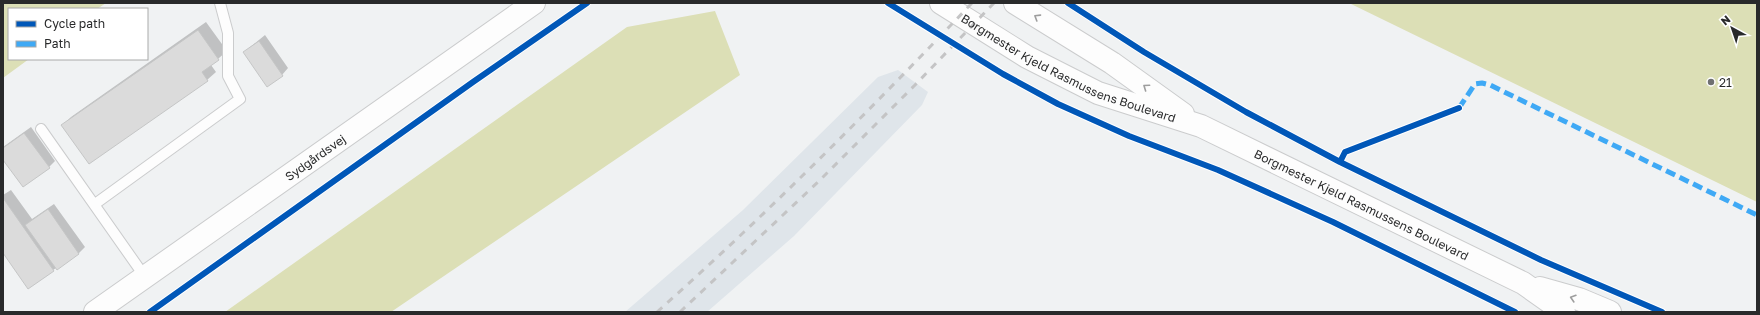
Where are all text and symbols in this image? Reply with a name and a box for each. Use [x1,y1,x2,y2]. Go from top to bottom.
legend [8,8,148,60]
north arrow [1712,8,1752,48]
street label: Borgmester Kjeld Rasmussens Boulevard [959,10,1178,125]
text: N [1718,12,1733,28]
one-way arrow [1034,14,1041,22]
text: Cycle path [44,16,105,31]
text: Path [44,36,71,51]
place label: 21 [1719,75,1732,90]
marker: 21 [1706,77,1716,87]
one-way arrow [1143,84,1150,92]
street label: Sydgårdsvej [282,131,348,184]
street label: Borgmester Kjeld Rasmussens Boulevard [1252,146,1471,263]
one-way arrow [1570,294,1577,303]

